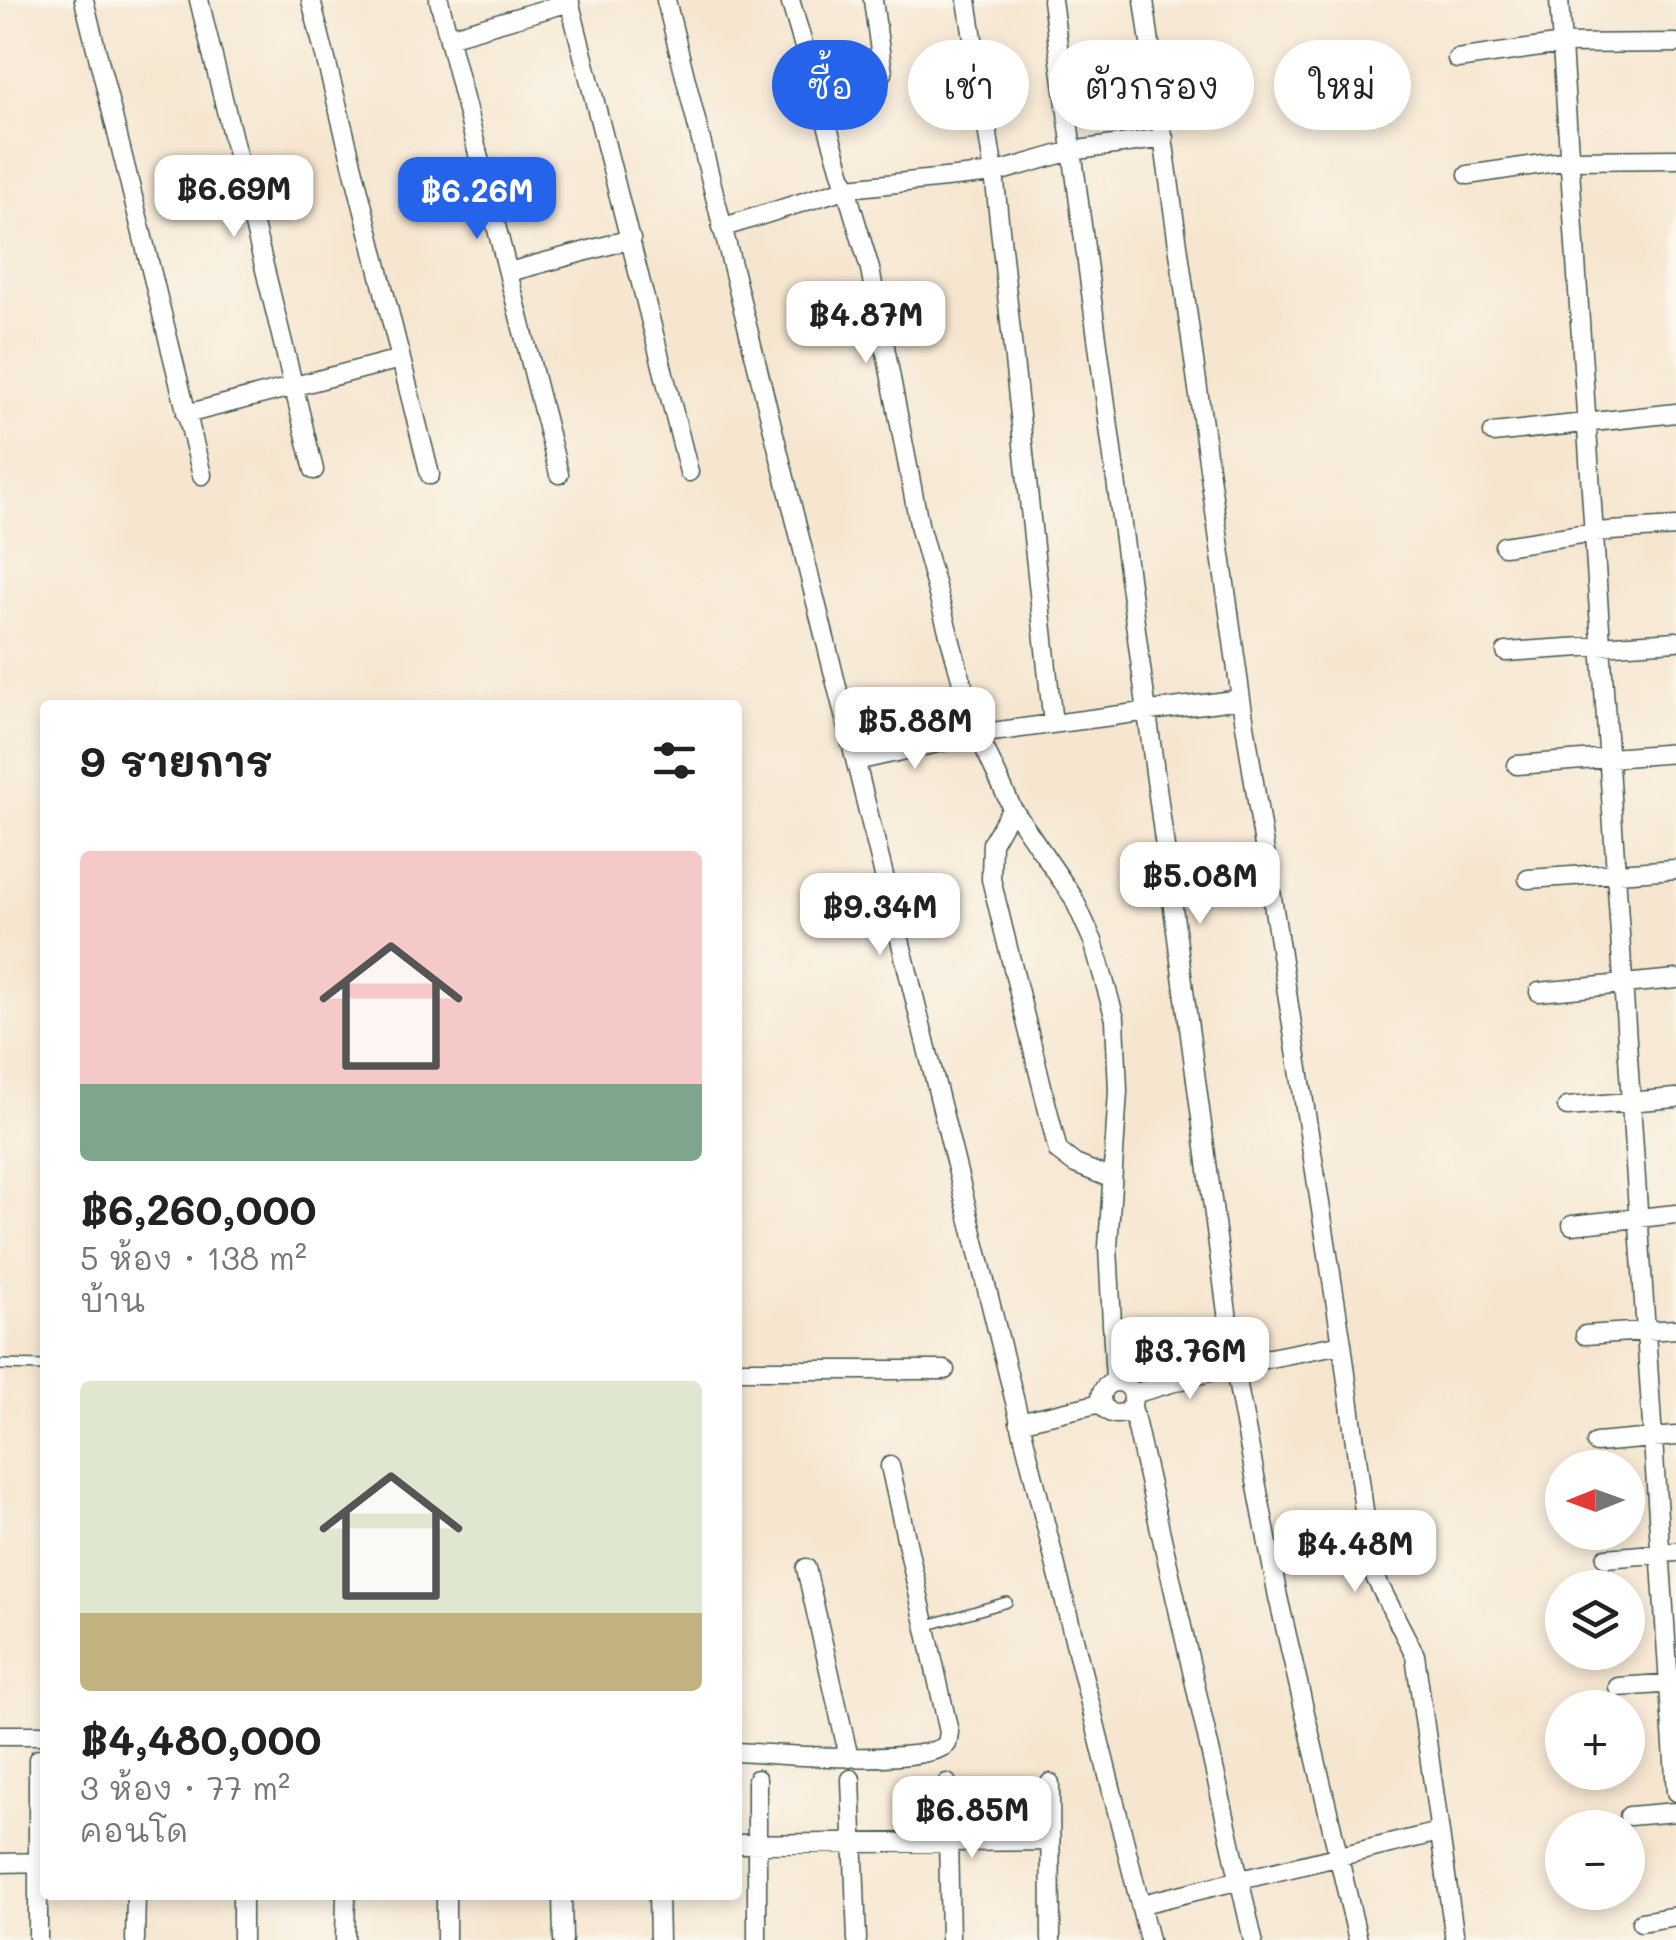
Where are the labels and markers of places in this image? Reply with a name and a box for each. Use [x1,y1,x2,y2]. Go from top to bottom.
pin: ฿6.69M [153,155,315,240]
pin: ฿6.26M [396,157,558,242]
pin: ฿4.87M [785,281,947,366]
pin: ฿5.88M [834,687,996,772]
pin: ฿5.08M [1119,842,1281,927]
pin: ฿9.34M [799,873,961,958]
pin: ฿3.76M [1109,1317,1271,1402]
pin: ฿4.48M [1274,1510,1436,1595]
pin: ฿6.85M [891,1776,1053,1861]

